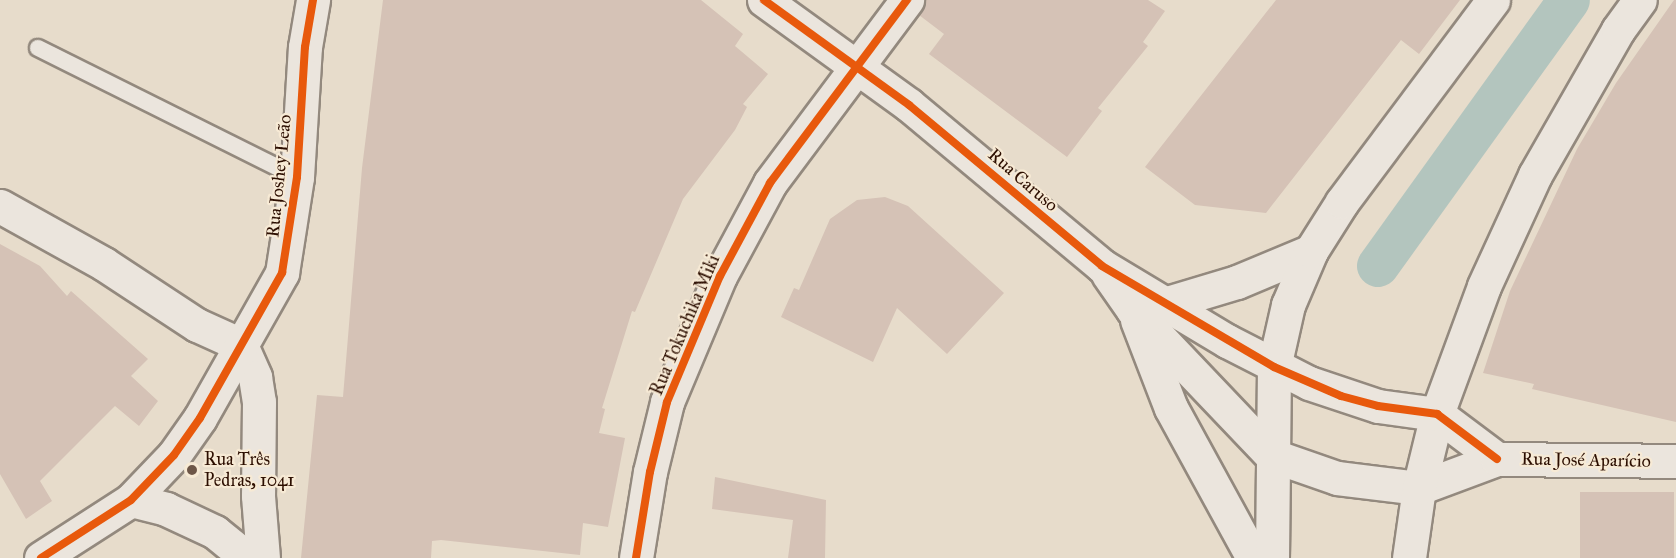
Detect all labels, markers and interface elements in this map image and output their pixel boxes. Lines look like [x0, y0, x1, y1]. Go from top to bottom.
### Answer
street label: Rua Joshey Leão [262, 113, 296, 239]
street label: Rua Caruso [984, 144, 1062, 216]
street label: Rua Tokuchika Miki [646, 251, 724, 399]
street label: Rua José Aparício [1521, 448, 1651, 472]
place label: Rua Três Pedras, 1041 [204, 449, 294, 492]
marker: Rua Três Pedras, 1041 [185, 463, 199, 477]

